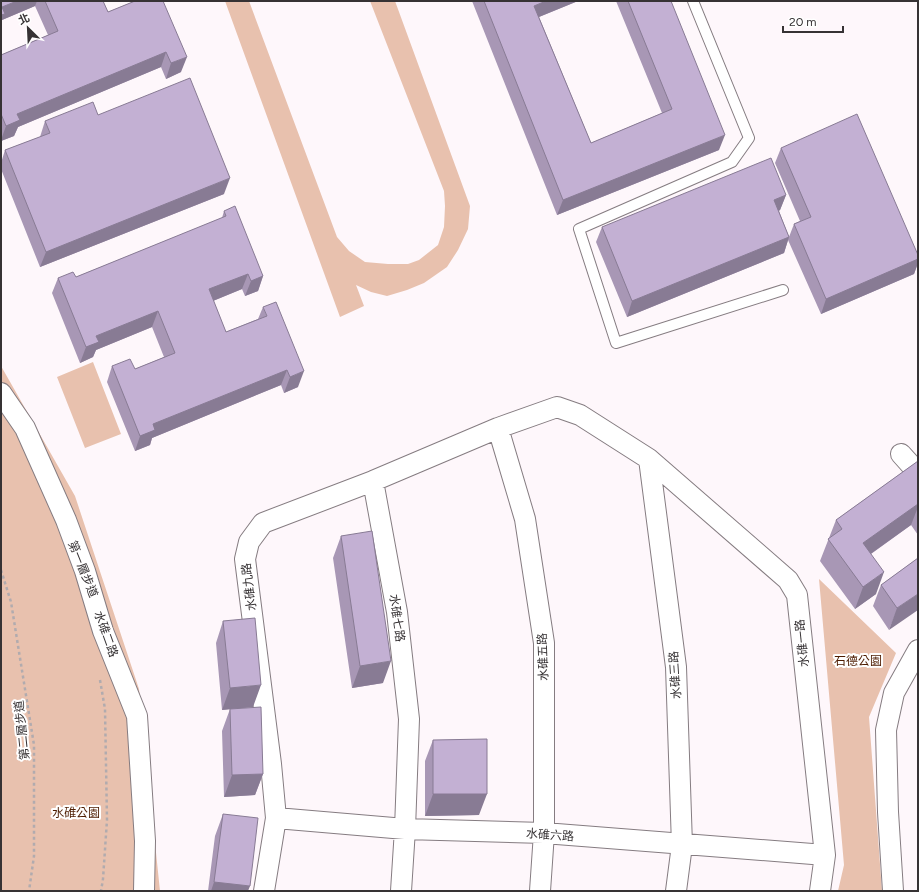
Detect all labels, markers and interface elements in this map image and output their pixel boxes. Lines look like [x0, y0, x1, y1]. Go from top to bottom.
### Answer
north arrow [8, 8, 48, 48]
scale bar [783, 8, 843, 34]
text: 北 [16, 11, 32, 27]
text: 20 m [789, 15, 817, 29]
street label: 第一層步道 [65, 539, 101, 599]
street label: 水碓九路 [239, 562, 259, 612]
street label: 水碓七路 [387, 593, 407, 643]
street label: 水碓二路 [91, 609, 121, 659]
street label: 水碓一路 [793, 618, 811, 668]
street label: 水碓五路 [535, 633, 551, 681]
street label: 水碓三路 [666, 651, 684, 699]
park label: 石德公園 [834, 654, 882, 668]
street label: 第二層步道 [12, 699, 32, 761]
park label: 水碓公園 [52, 806, 100, 820]
street label: 水碓六路 [526, 826, 574, 844]

